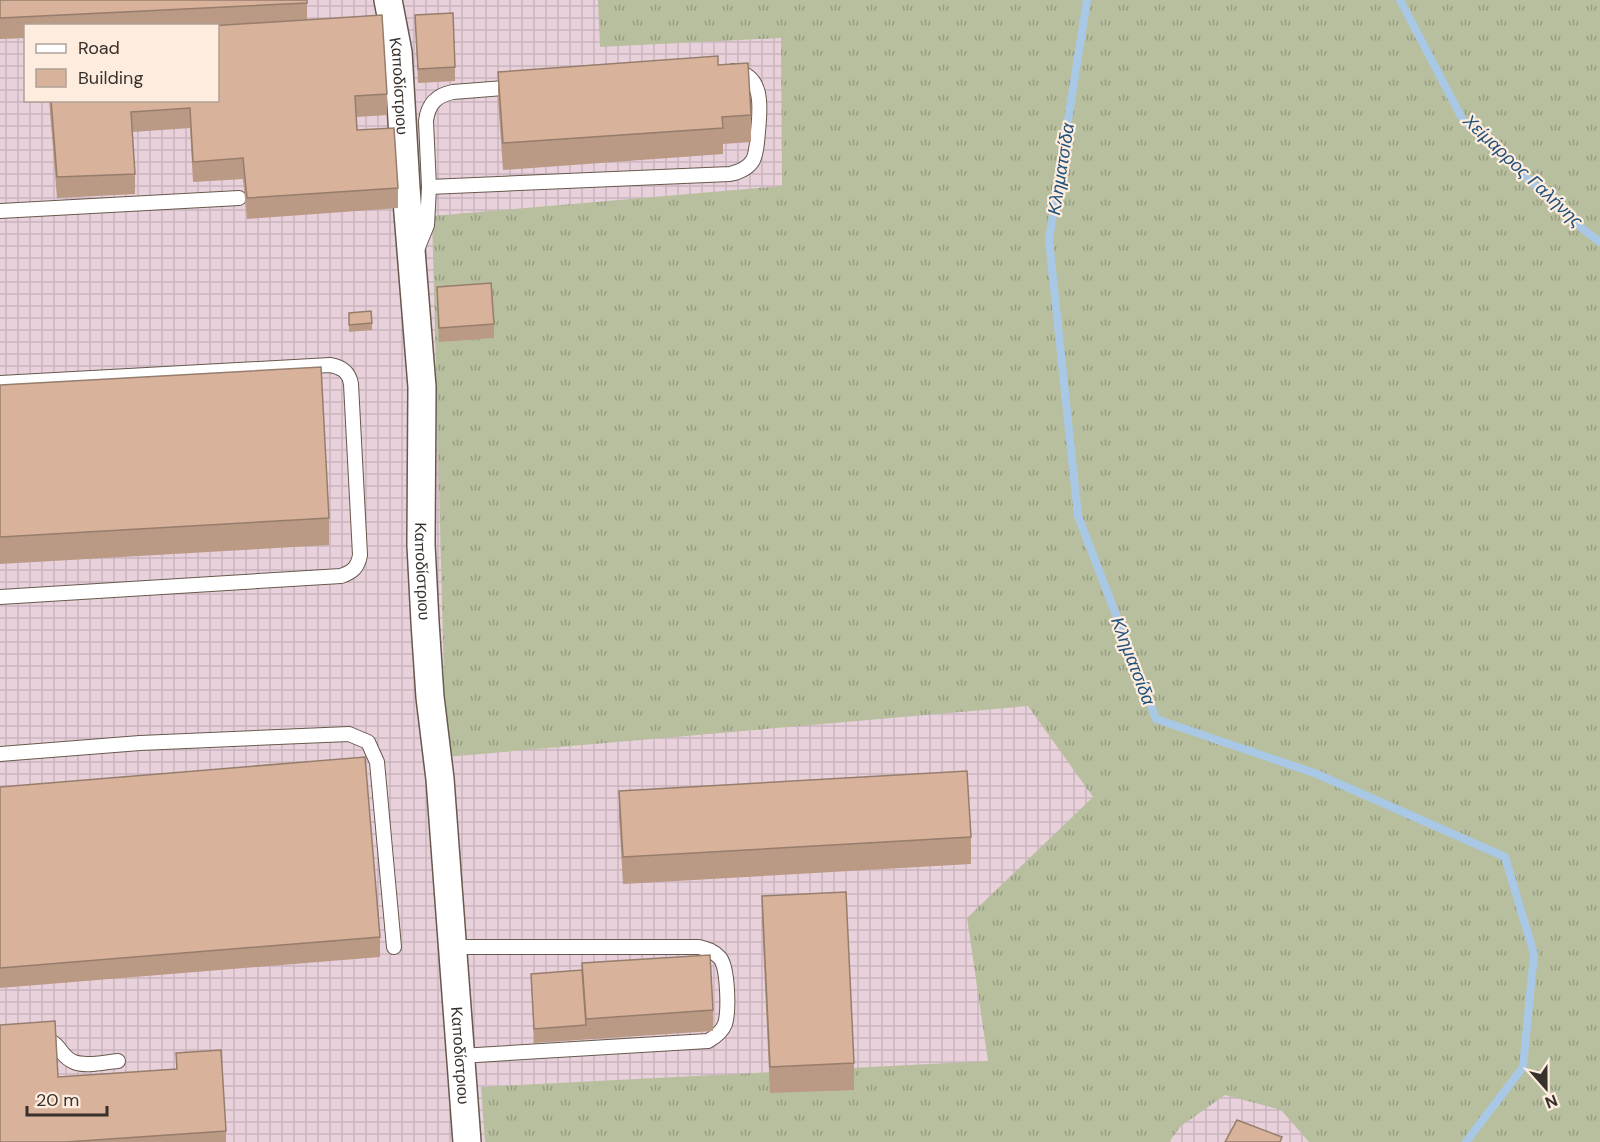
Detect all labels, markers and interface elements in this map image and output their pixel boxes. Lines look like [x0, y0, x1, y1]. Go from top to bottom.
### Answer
legend [24, 24, 219, 102]
street label: Καποδίστριου [385, 35, 413, 136]
text: Road [78, 36, 120, 60]
text: Building [78, 66, 143, 90]
water label: Χείμαρρος Γαλήνης [1457, 108, 1588, 233]
water label: Κληματσίδα [1042, 121, 1080, 217]
street label: Καποδίστριου [410, 522, 435, 621]
water label: Κληματσίδα [1105, 613, 1161, 709]
street label: Καποδίστριου [446, 1006, 475, 1105]
north arrow [1516, 1058, 1576, 1118]
scale bar [27, 1079, 106, 1117]
text: 20 m [36, 1088, 79, 1112]
text: N [1542, 1090, 1560, 1113]

